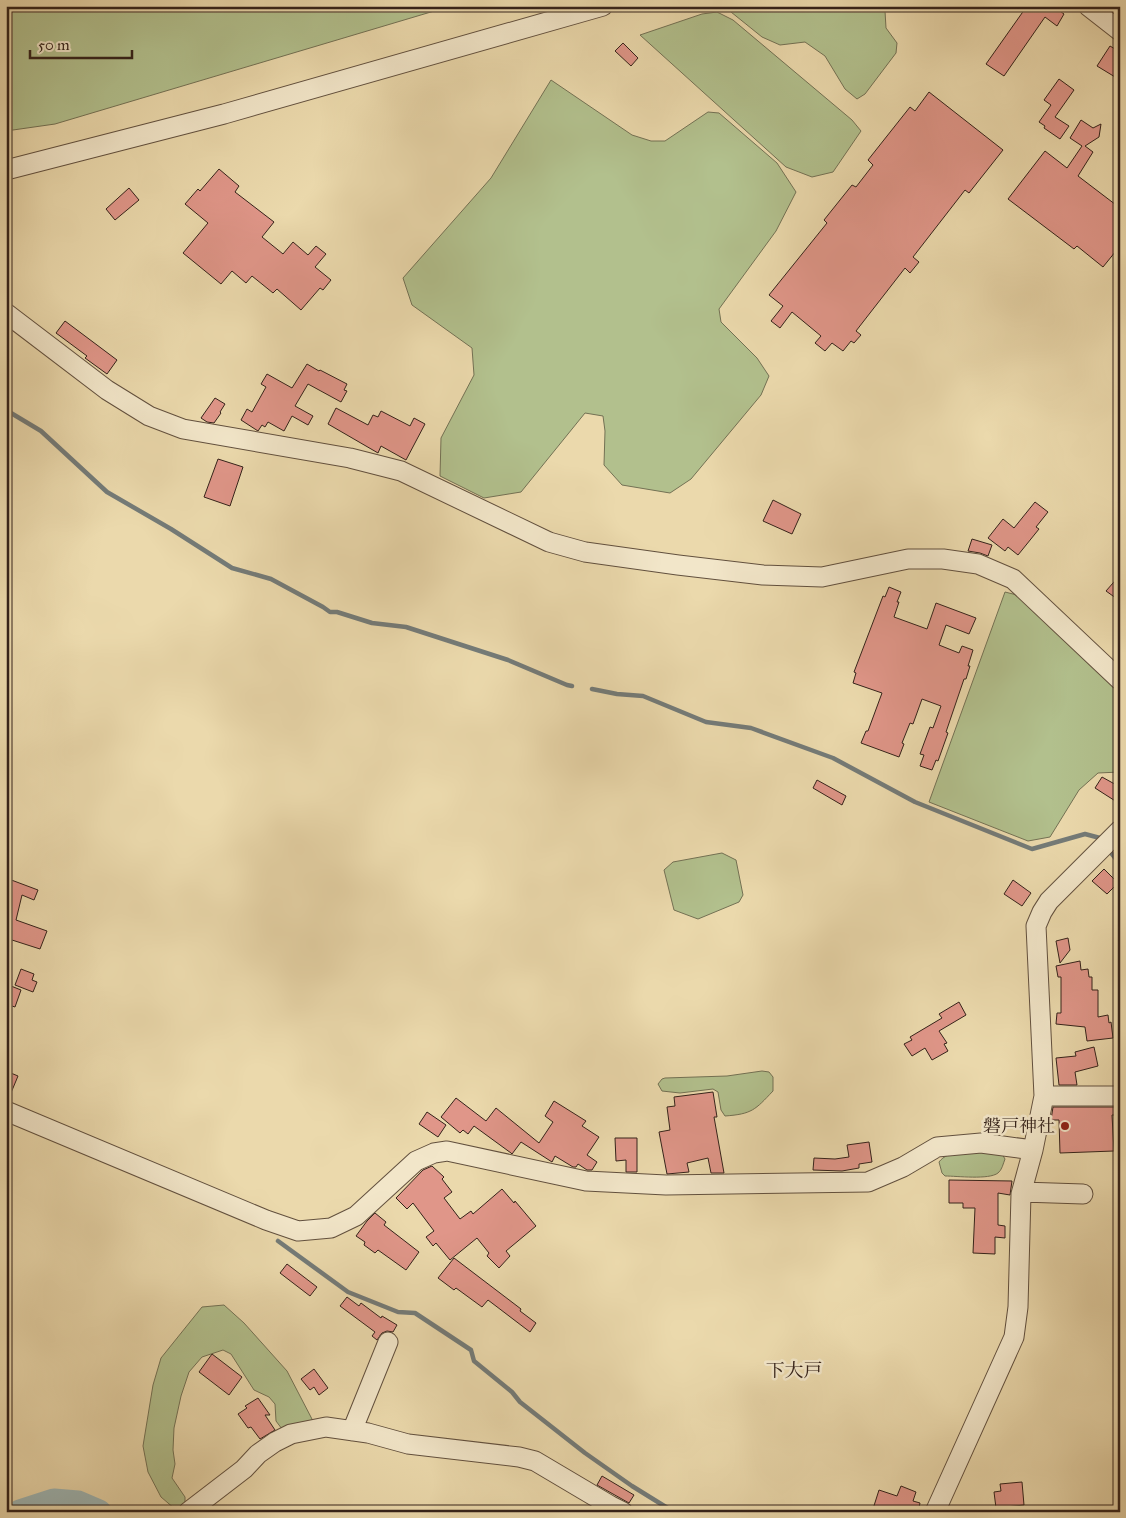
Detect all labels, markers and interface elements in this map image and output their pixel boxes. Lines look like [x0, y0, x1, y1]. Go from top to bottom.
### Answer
scale bar [30, 28, 132, 60]
text: 50 m [38, 36, 70, 54]
place label: 磐戸神社 [983, 1115, 1055, 1137]
marker: 磐戸神社 [1059, 1120, 1071, 1132]
district label: 下大戸 [765, 1359, 823, 1382]

